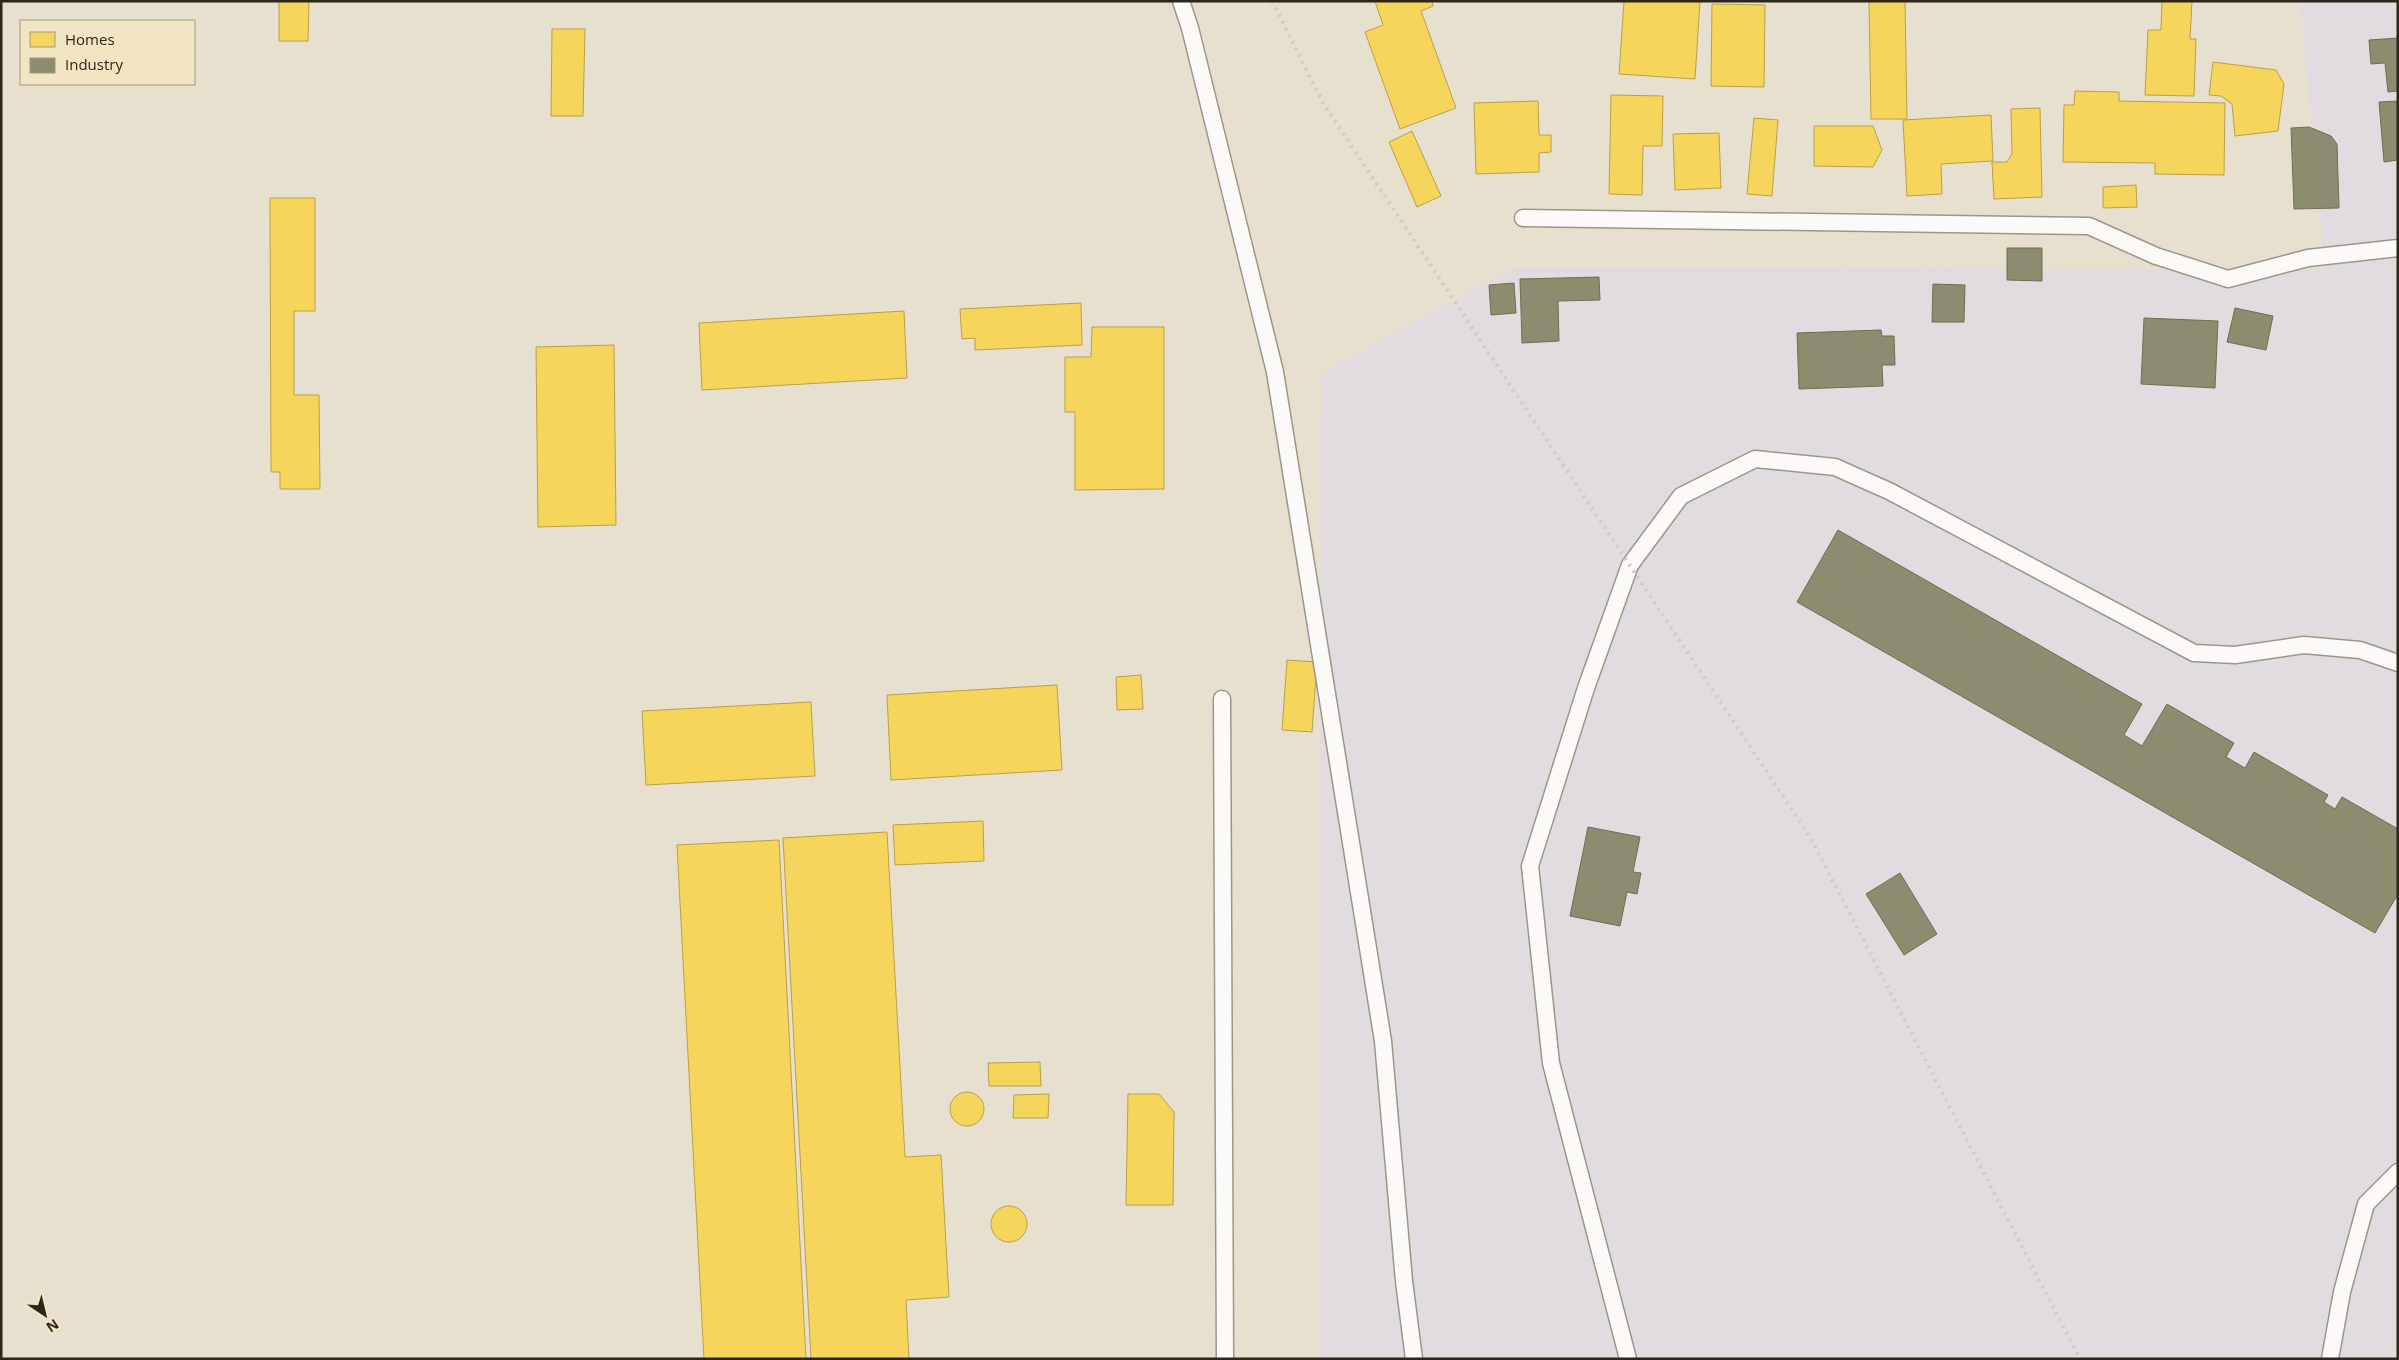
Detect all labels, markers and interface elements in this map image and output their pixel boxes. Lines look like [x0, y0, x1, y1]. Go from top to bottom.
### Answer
legend [20, 20, 195, 85]
text: Homes [65, 29, 115, 49]
text: Industry [65, 54, 123, 74]
north arrow [20, 1290, 70, 1340]
text: N [43, 1315, 63, 1337]

